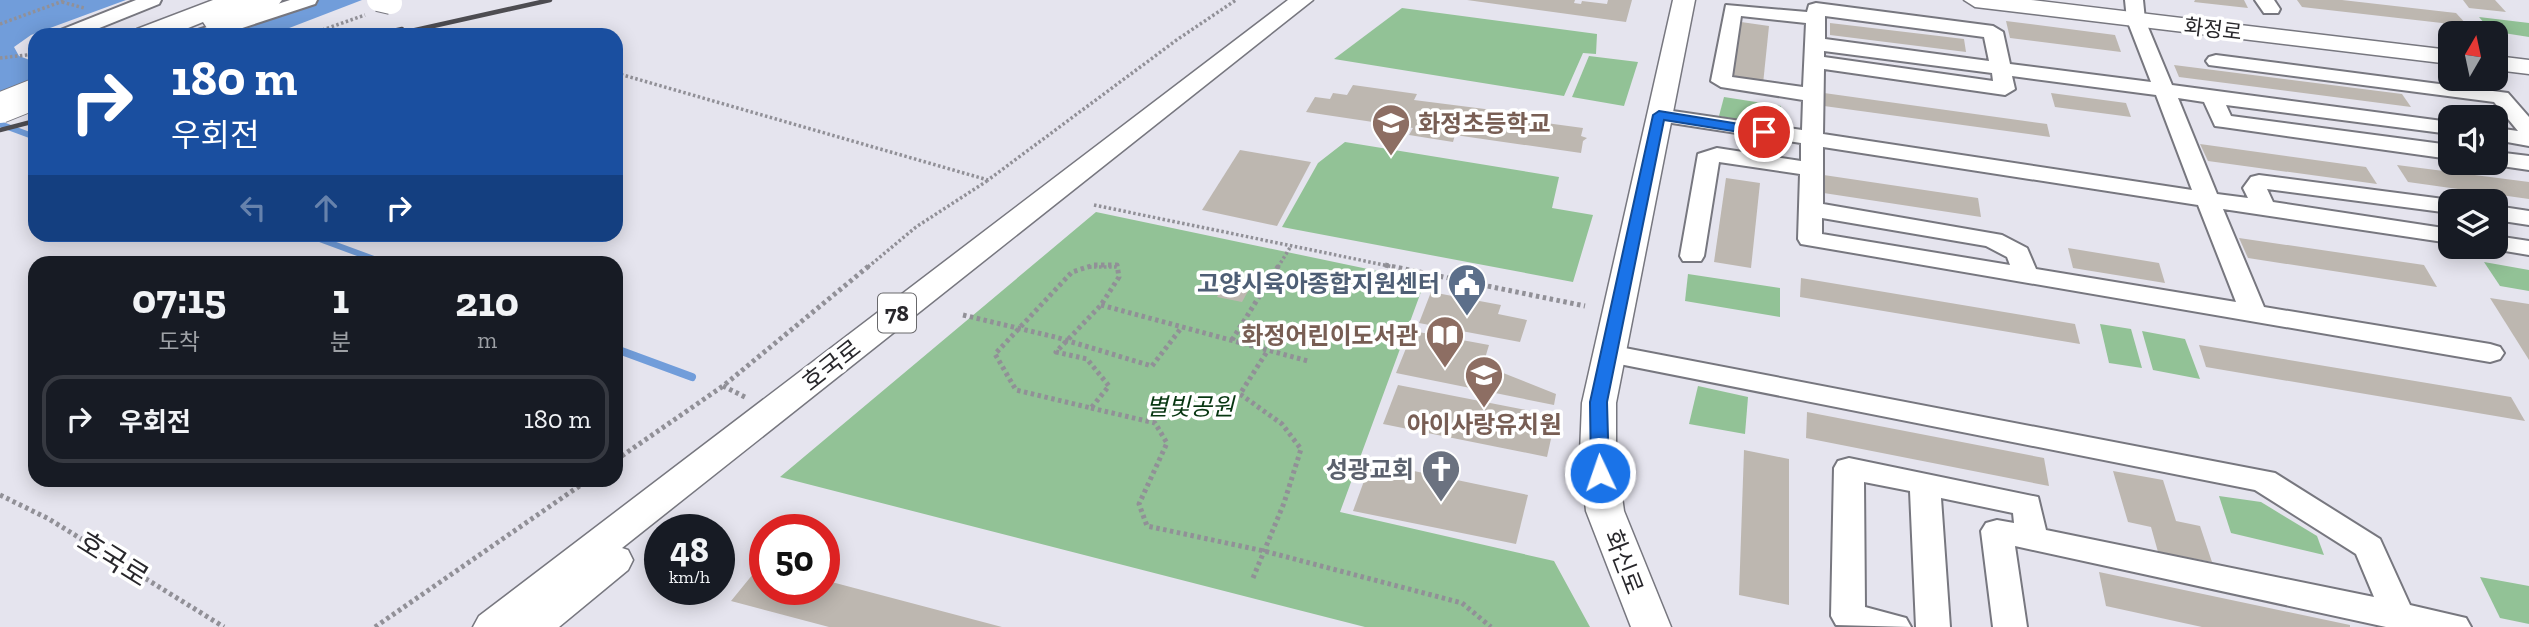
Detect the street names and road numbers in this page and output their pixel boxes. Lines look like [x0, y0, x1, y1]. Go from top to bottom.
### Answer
street label: 화정로 [2183, 13, 2243, 45]
road number: 78 [878, 294, 916, 332]
street label: 호국로 [796, 333, 866, 397]
street label: 호국로 [71, 525, 155, 593]
street label: 화신로 [1599, 526, 1649, 598]

